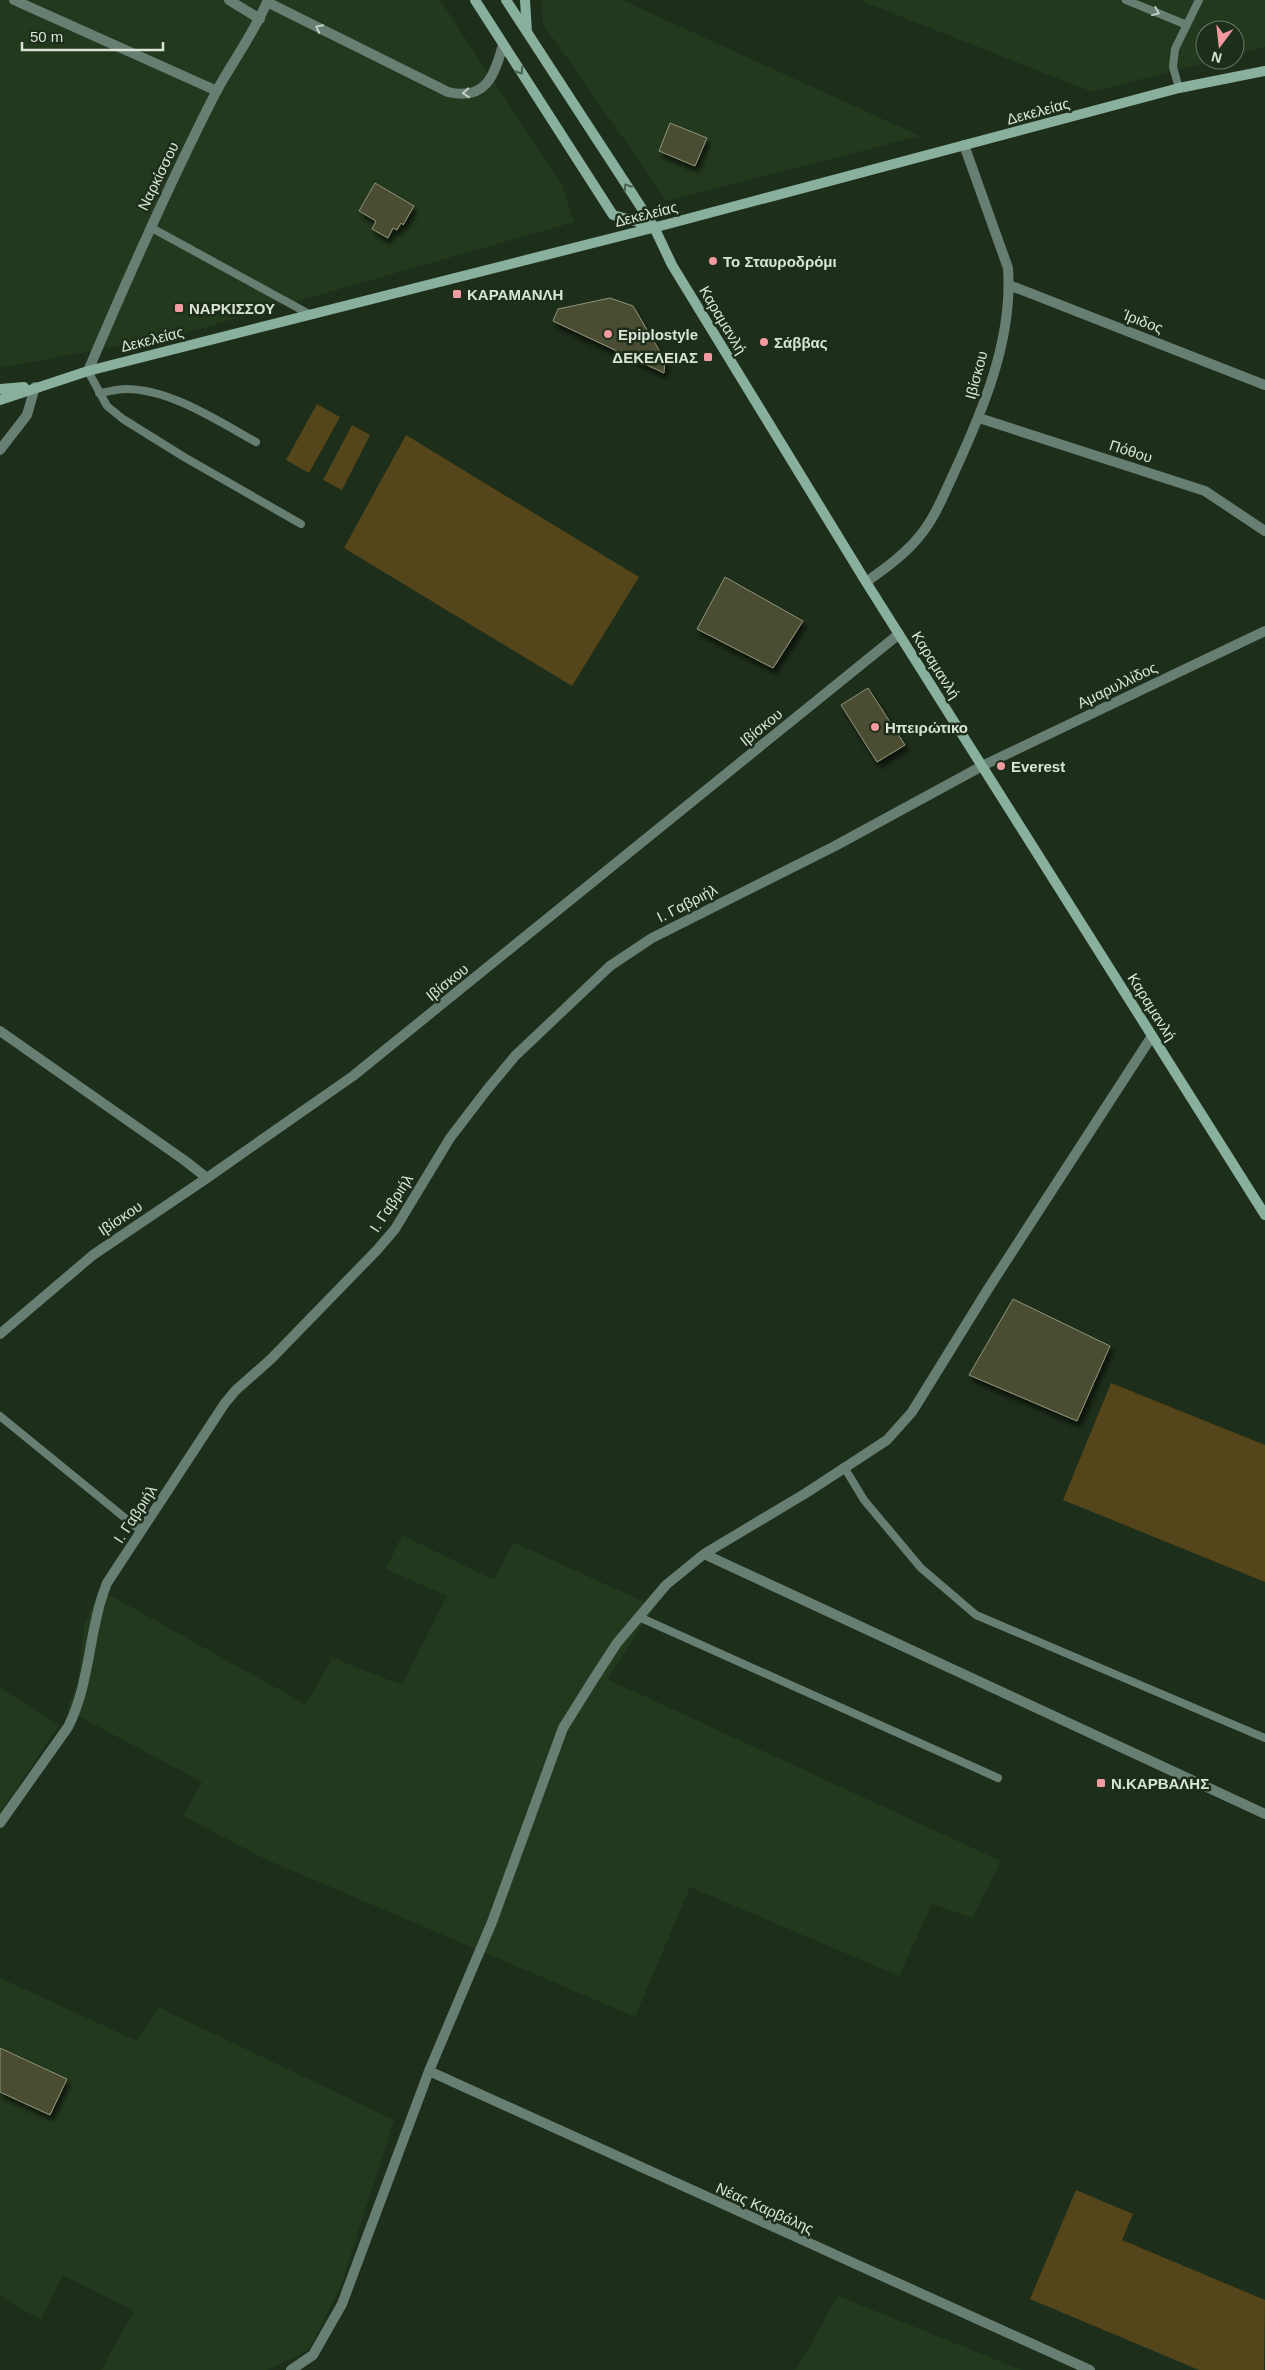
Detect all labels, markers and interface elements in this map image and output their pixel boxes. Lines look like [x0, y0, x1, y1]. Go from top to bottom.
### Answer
one-way arrow [1152, 7, 1160, 17]
scale bar [22, 20, 164, 52]
north arrow [1195, 20, 1245, 70]
one-way arrow [315, 24, 324, 34]
text: 50 m [30, 28, 63, 45]
text: N [1210, 49, 1224, 67]
one-way arrow [514, 65, 523, 74]
one-way arrow [462, 88, 470, 99]
street label: Δεκελείας [1005, 94, 1071, 128]
street label: Ναρκίσσου [134, 139, 182, 213]
one-way arrow [623, 183, 633, 192]
street label: Δεκελείας [613, 198, 679, 230]
place label: Το Σταυροδρόμι [723, 253, 837, 270]
marker: Το Σταυροδρόμι [707, 255, 719, 267]
street label: Καραμανλή [696, 283, 750, 357]
place label: ΚΑΡΑΜΑΝΛΗ [467, 286, 563, 303]
marker: ΚΑΡΑΜΑΝΛΗ [451, 288, 463, 300]
place label: ΝΑΡΚΙΣΣΟΥ [189, 300, 275, 317]
marker: ΝΑΡΚΙΣΣΟΥ [173, 302, 185, 314]
street label: Ίριδος [1120, 305, 1165, 336]
street label: Δεκελείας [119, 323, 185, 355]
place label: Epiplostyle [618, 326, 698, 343]
marker: Epiplostyle [602, 328, 614, 340]
place label: Σάββας [774, 334, 828, 351]
marker: Σάββας [758, 336, 770, 348]
place label: ΔΕΚΕΛΕΙΑΣ [612, 349, 698, 366]
street label: Ιβίσκου [961, 349, 991, 401]
marker: ΔΕΚΕΛΕΙΑΣ [702, 351, 714, 363]
street label: Πόθου [1107, 436, 1155, 466]
street label: Καραμανλή [909, 628, 963, 702]
street label: Αμαρυλλίδος [1074, 658, 1160, 712]
street label: Ιβίσκου [737, 705, 785, 749]
place label: Ηπειρώτικο [885, 719, 968, 736]
marker: Ηπειρώτικο [869, 721, 881, 733]
place label: Everest [1011, 758, 1065, 775]
marker: Everest [995, 760, 1007, 772]
street label: Ι. Γαβριήλ [654, 880, 721, 926]
street label: Ιβίσκου [423, 960, 471, 1004]
street label: Καραμανλή [1125, 970, 1179, 1044]
street label: Ι. Γαβριήλ [366, 1170, 416, 1235]
street label: Ιβίσκου [95, 1197, 145, 1239]
street label: Ι. Γαβριήλ [110, 1481, 160, 1546]
place label: Ν.ΚΑΡΒΑΛΗΣ [1111, 1775, 1209, 1792]
marker: Ν.ΚΑΡΒΑΛΗΣ [1095, 1777, 1107, 1789]
street label: Νέας Καρβάλης [714, 2179, 816, 2237]

